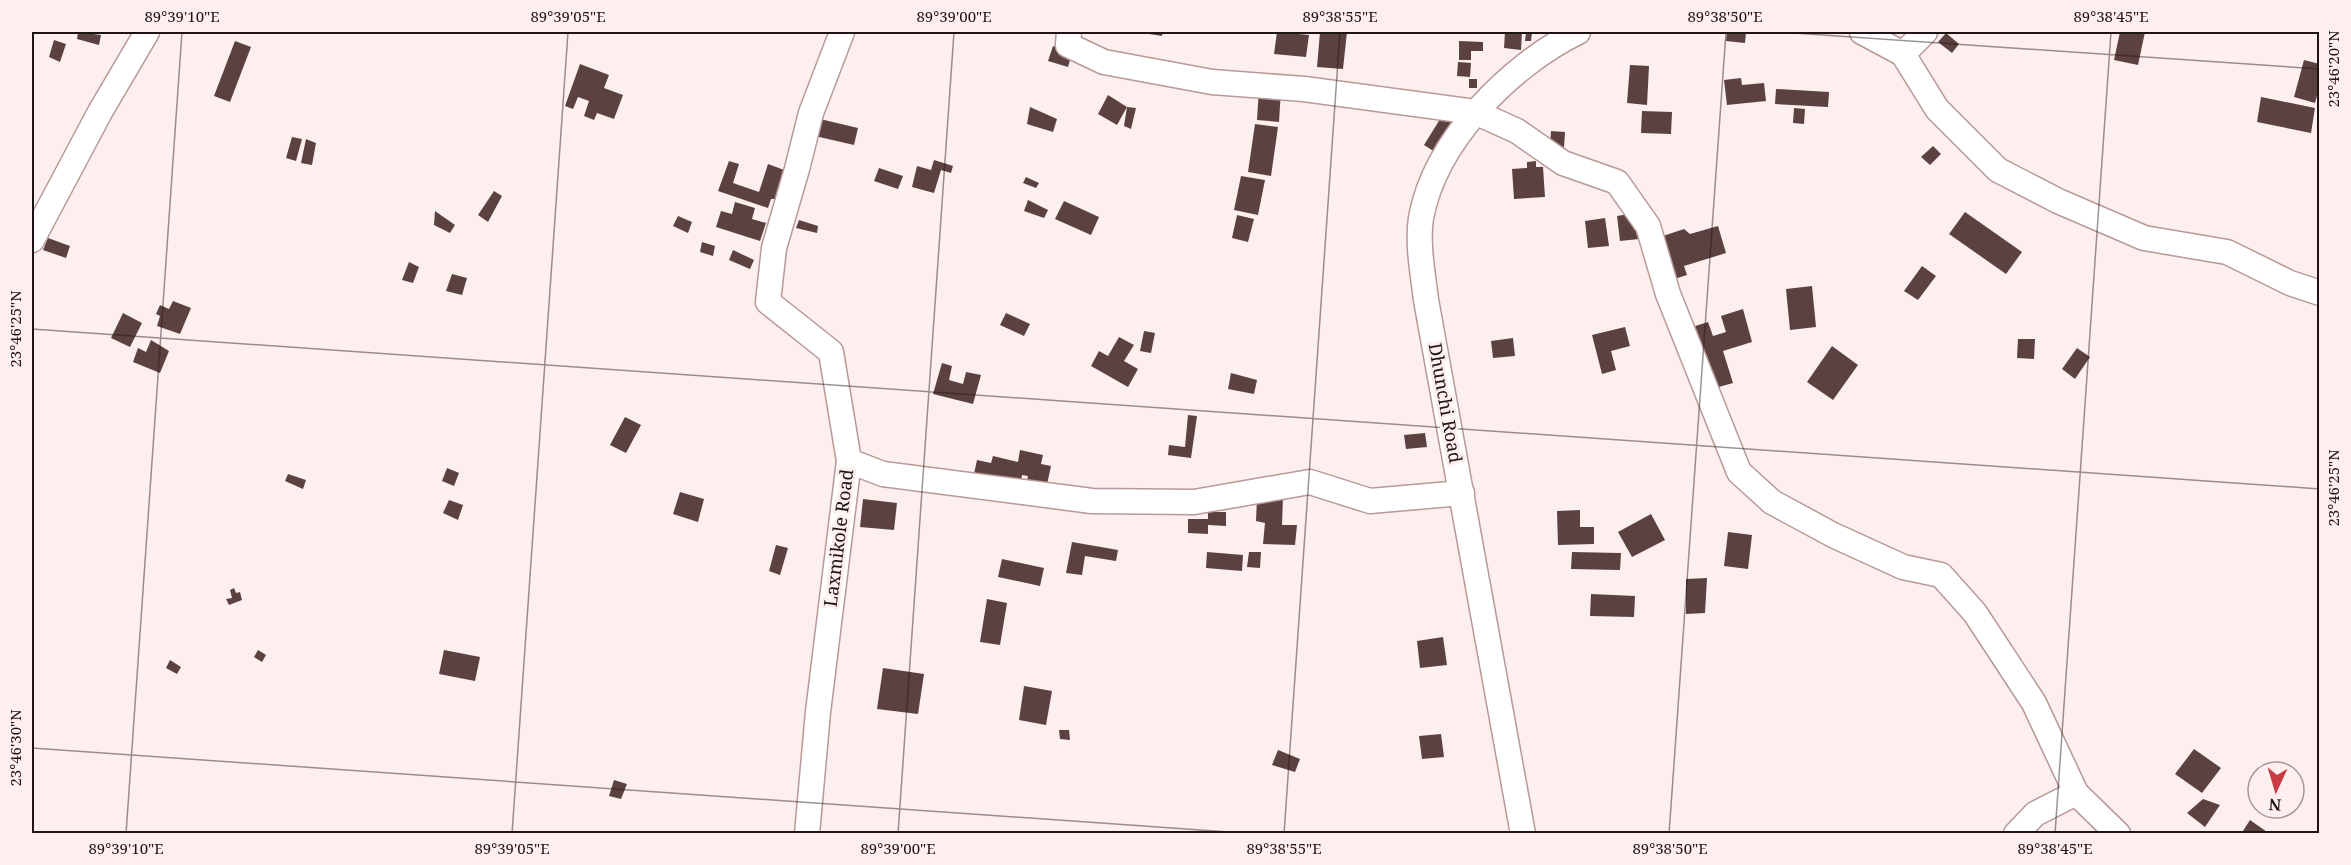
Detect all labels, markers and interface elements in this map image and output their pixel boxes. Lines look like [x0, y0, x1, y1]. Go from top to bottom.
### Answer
text: 89°39'10"E [144, 6, 220, 26]
text: 89°39'05"E [530, 6, 606, 26]
text: 89°39'00"E [916, 6, 992, 26]
text: 89°38'55"E [1302, 6, 1378, 26]
text: 89°38'50"E [1687, 6, 1763, 26]
text: 89°38'45"E [2073, 6, 2149, 26]
text: 23°46'20"N [2323, 30, 2343, 108]
text: 23°46'25"N [5, 290, 25, 368]
street label: Dhunchi Road [1424, 341, 1468, 465]
text: 23°46'25"N [2323, 449, 2343, 527]
street label: Laxmikole Road [818, 468, 858, 608]
text: 23°46'30"N [5, 709, 25, 787]
north arrow [2246, 760, 2306, 820]
text: N [2268, 794, 2282, 816]
text: 89°39'10"E [88, 838, 164, 858]
text: 89°39'05"E [474, 838, 550, 858]
text: 89°39'00"E [860, 838, 936, 858]
text: 89°38'55"E [1246, 838, 1322, 858]
text: 89°38'50"E [1632, 838, 1708, 858]
text: 89°38'45"E [2017, 838, 2093, 858]

